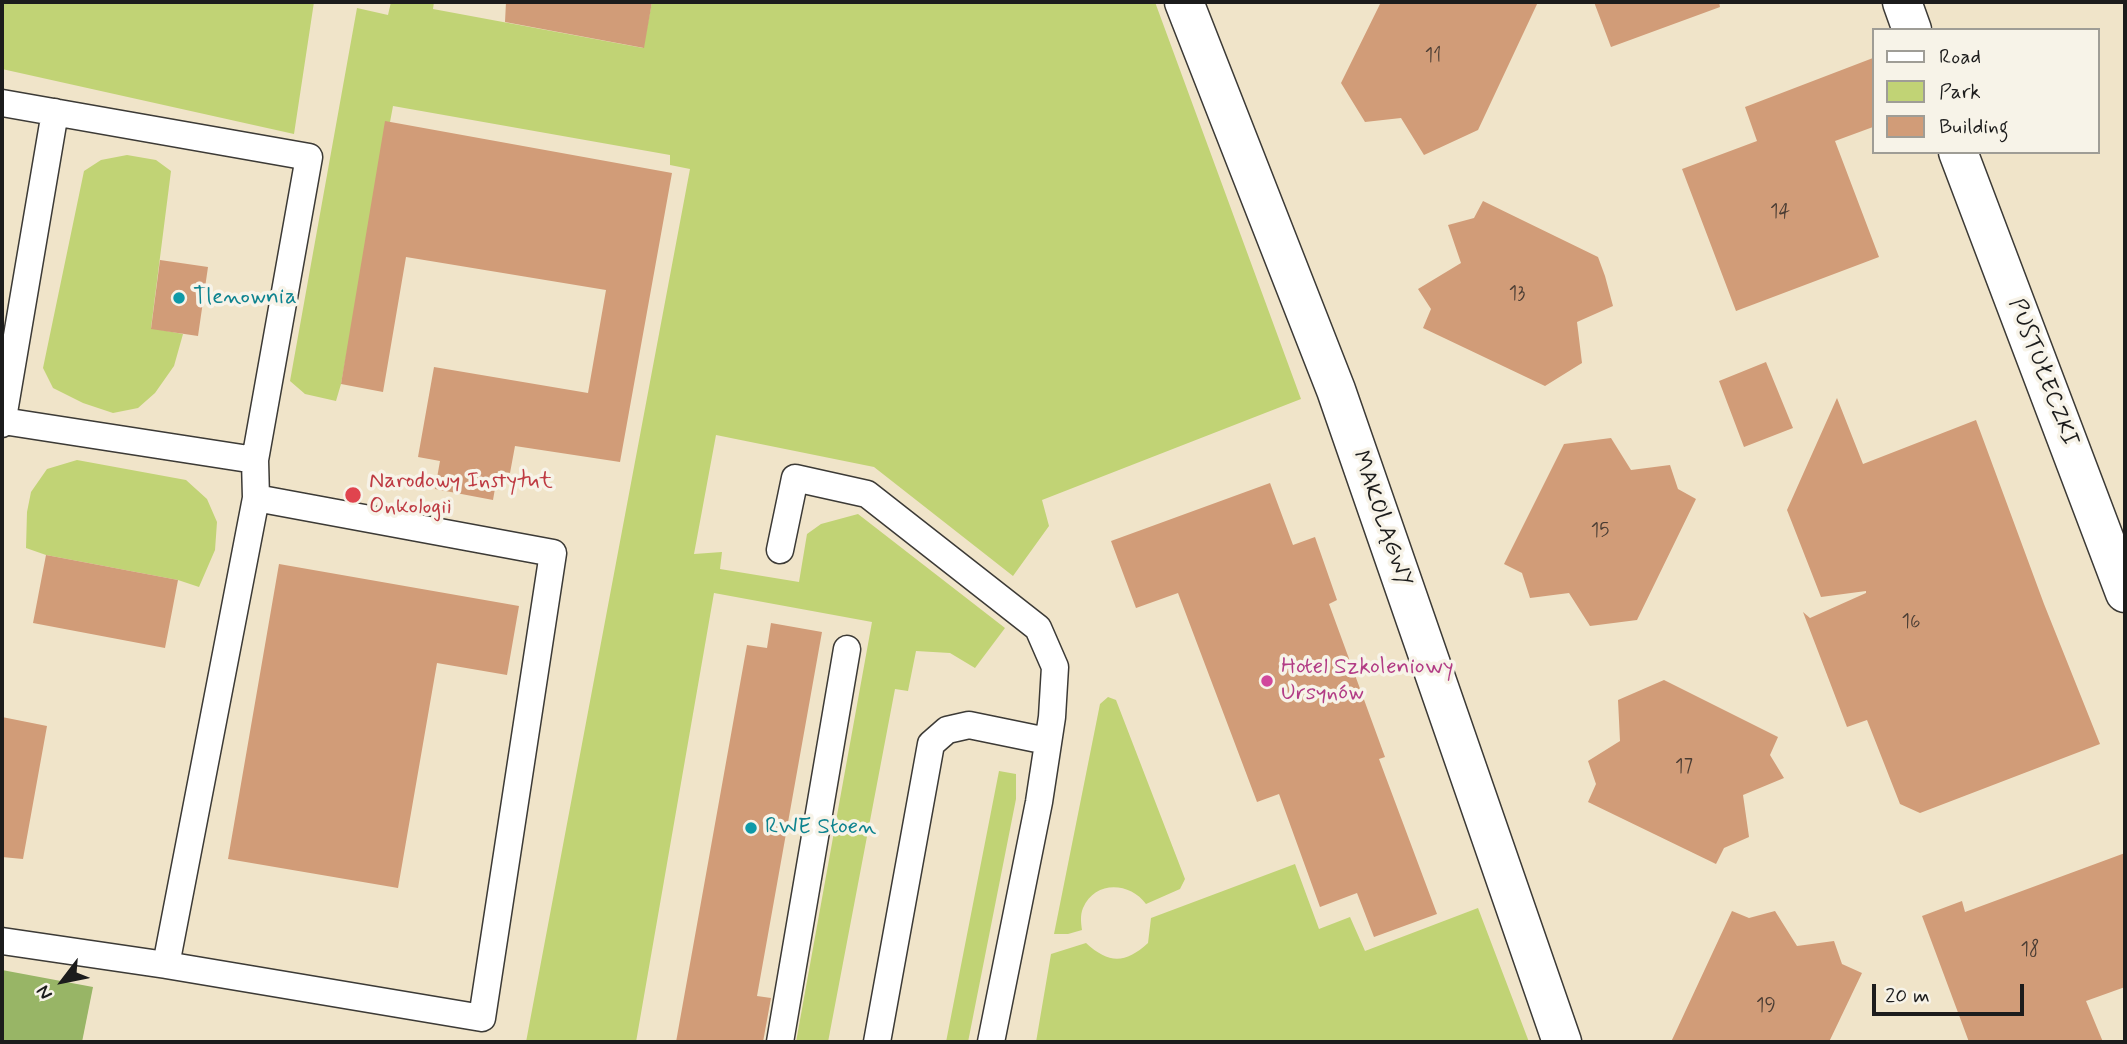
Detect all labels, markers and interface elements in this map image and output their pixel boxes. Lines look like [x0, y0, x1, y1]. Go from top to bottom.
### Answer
legend [1871, 28, 2099, 154]
text: Road [1939, 43, 1981, 71]
house number: 11 [1425, 46, 1441, 68]
text: Park [1939, 78, 1981, 106]
text: Building [1939, 113, 2009, 141]
house number: 14 [1770, 202, 1790, 224]
place label: Tlenownia [193, 284, 297, 312]
house number: 13 [1509, 284, 1525, 306]
marker: Tlenownia [171, 290, 187, 306]
street label: PUSTUŁECZKI [2001, 295, 2083, 451]
street label: MAKOLĄGWY [1345, 448, 1417, 590]
place label: Narodowy Instytut Onkologii [369, 468, 553, 522]
marker: Narodowy Instytut Onkologii [343, 485, 363, 505]
house number: 15 [1591, 521, 1609, 543]
house number: 16 [1902, 612, 1920, 634]
place label: Hotel Szkoleniowy Ursynów [1281, 654, 1454, 708]
marker: Hotel Szkoleniowy Ursynów [1259, 673, 1275, 689]
house number: 17 [1675, 757, 1693, 779]
place label: RWE Stoen [765, 814, 876, 842]
marker: RWE Stoen [743, 820, 759, 836]
house number: 18 [2021, 940, 2039, 962]
north arrow [28, 946, 98, 1016]
scale bar [1875, 970, 2027, 1014]
text: N [31, 980, 59, 1004]
text: 20 m [1885, 982, 1930, 1010]
house number: 19 [1756, 996, 1776, 1018]

